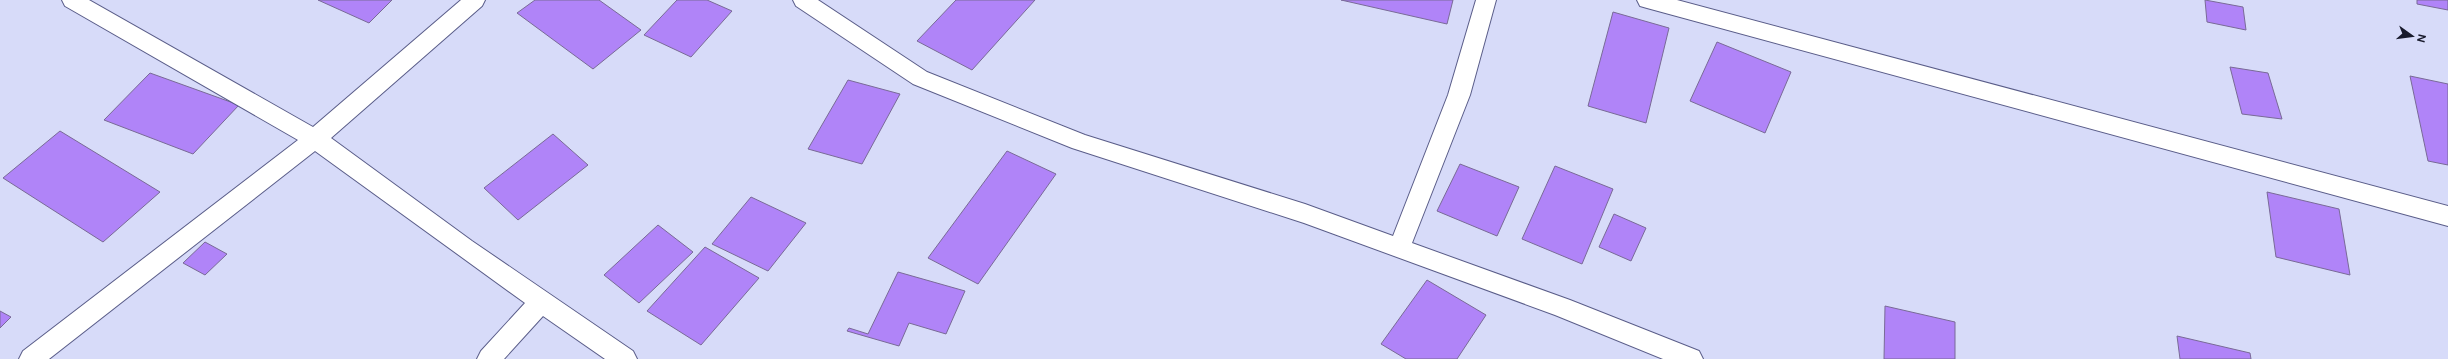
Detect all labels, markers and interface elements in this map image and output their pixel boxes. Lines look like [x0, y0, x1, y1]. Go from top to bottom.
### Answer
north arrow [2392, 16, 2432, 56]
text: N [2414, 33, 2429, 44]

